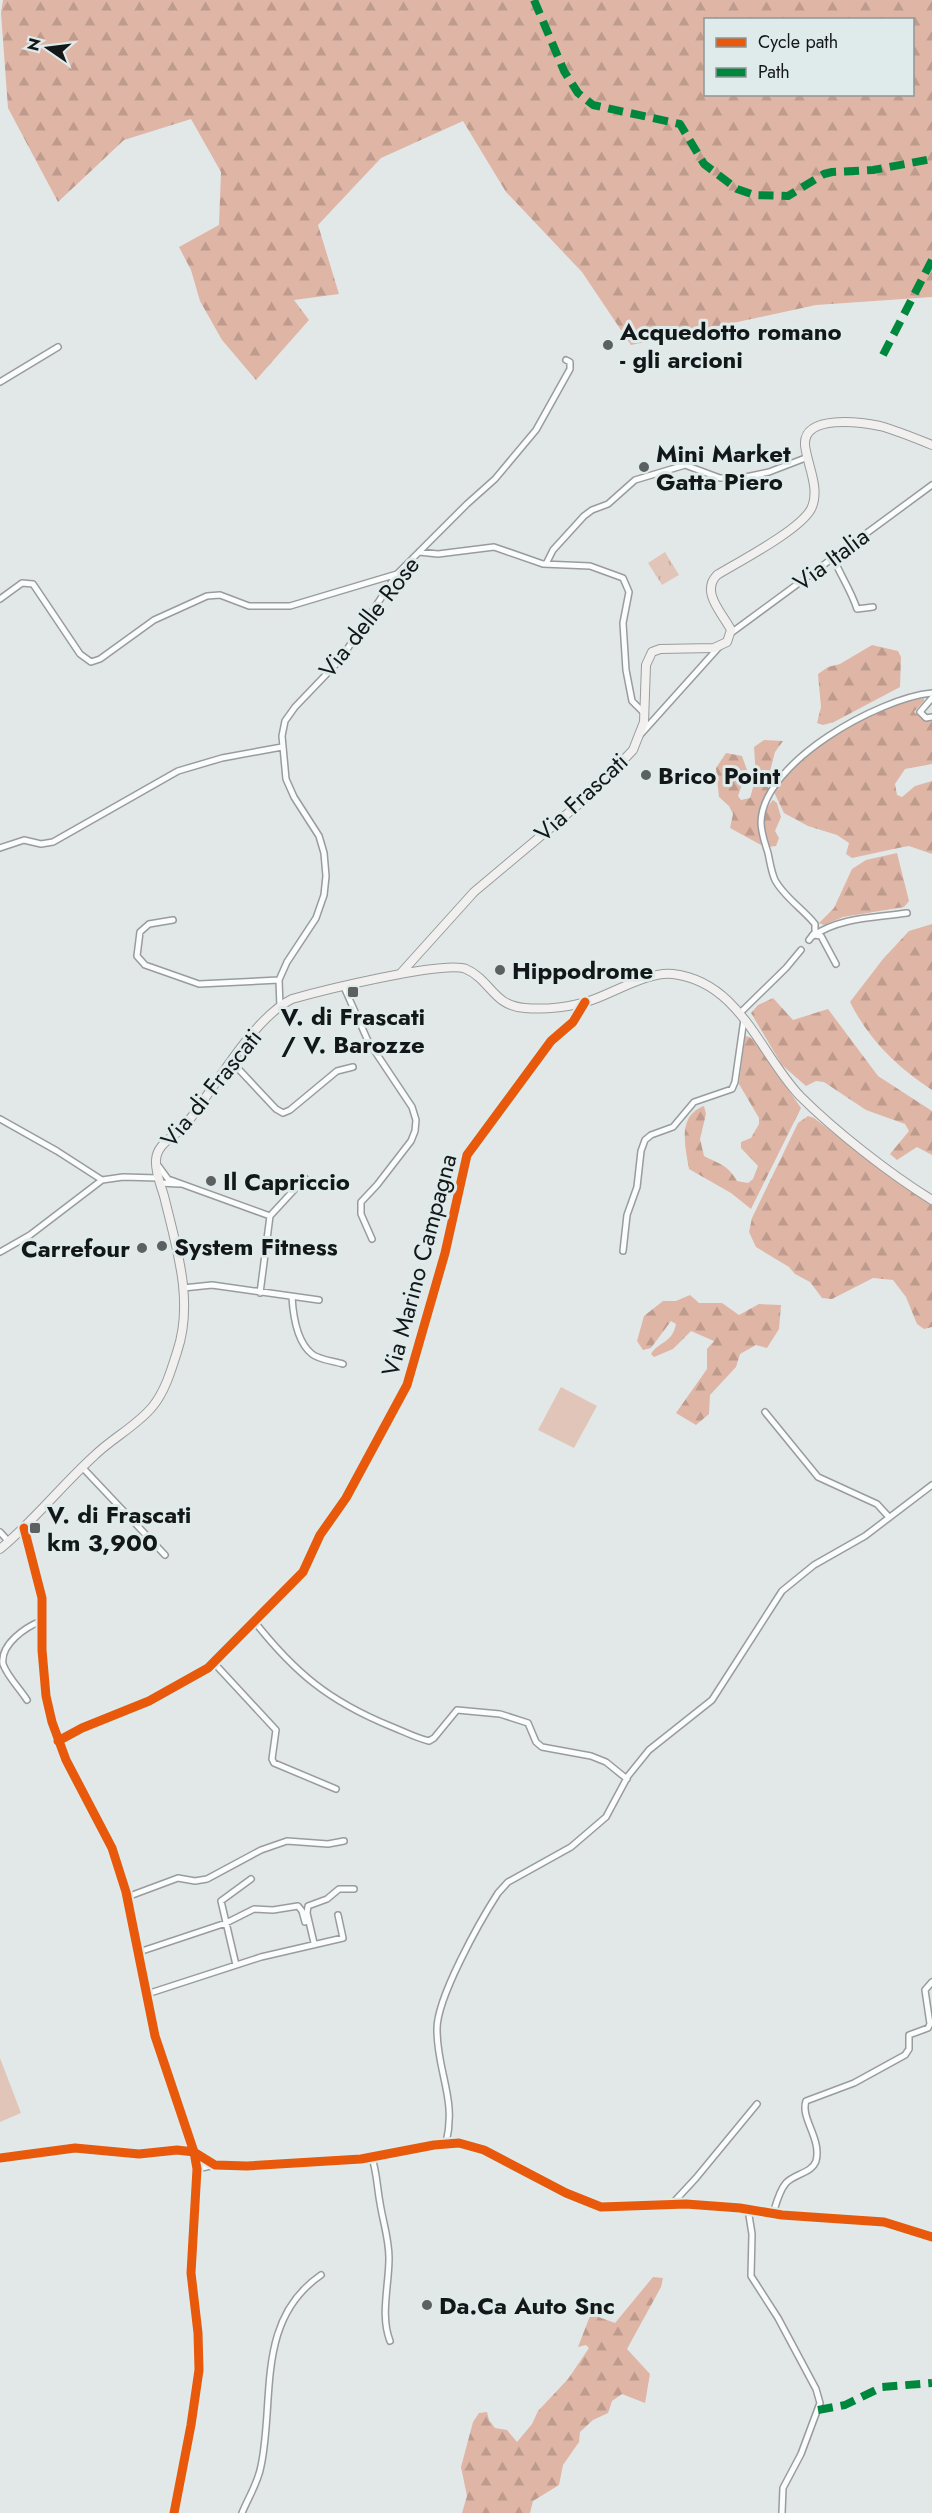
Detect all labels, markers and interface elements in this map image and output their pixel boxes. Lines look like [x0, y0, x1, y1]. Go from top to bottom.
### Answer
north arrow [18, 18, 78, 78]
legend [704, 18, 914, 96]
text: Cycle path [758, 29, 838, 55]
text: N [21, 36, 47, 53]
text: Path [758, 59, 790, 85]
place label: Acquedotto romano - gli arcioni [619, 314, 842, 377]
marker: Acquedotto romano - gli arcioni [601, 338, 615, 352]
place label: Mini Market Gatta Piero [656, 436, 791, 499]
marker: Mini Market Gatta Piero [637, 460, 651, 474]
street label: Via Italia [786, 519, 876, 599]
street label: Via delle Rose [310, 549, 428, 685]
street label: Via Frascati [526, 744, 636, 850]
place label: Brico Point [658, 758, 780, 793]
marker: Brico Point [639, 768, 653, 782]
place label: Hippodrome [512, 953, 653, 988]
marker: Hippodrome [493, 963, 507, 977]
marker: V. di Frascati / V. Barozze [346, 985, 360, 999]
place label: V. di Frascati / V. Barozze [280, 999, 425, 1062]
street label: Via di Frascati [152, 1021, 270, 1155]
street label: Via Marino Campagna [372, 1150, 466, 1380]
place label: Il Capriccio [223, 1164, 350, 1199]
marker: Il Capriccio [204, 1174, 218, 1188]
place label: System Fitness [174, 1229, 338, 1264]
place label: Carrefour [21, 1231, 130, 1266]
marker: System Fitness [155, 1239, 169, 1253]
marker: Carrefour [135, 1241, 149, 1255]
place label: V. di Frascati km 3,900 [46, 1497, 191, 1560]
marker: V. di Frascati km 3,900 [28, 1521, 42, 1535]
place label: Da.Ca Auto Snc [439, 2288, 615, 2323]
marker: Da.Ca Auto Snc [420, 2298, 434, 2312]

